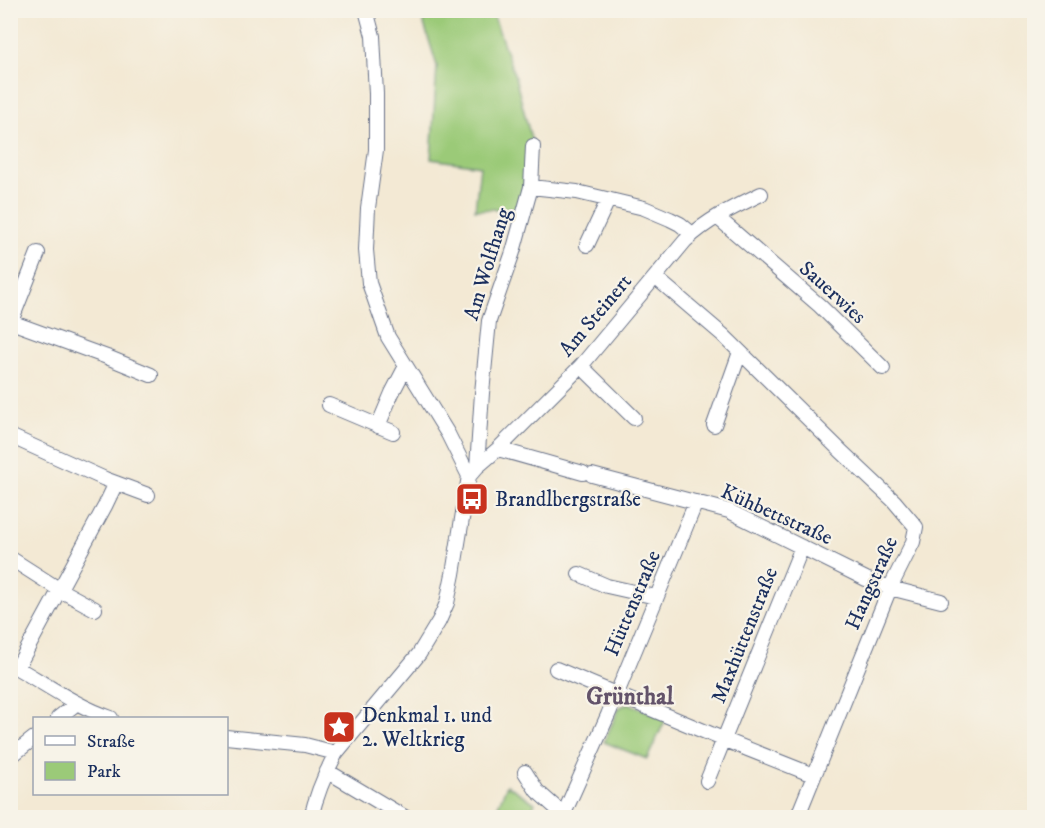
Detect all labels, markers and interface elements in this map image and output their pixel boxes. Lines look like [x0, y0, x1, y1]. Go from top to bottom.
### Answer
street label: Am Wolfhang [459, 204, 518, 324]
street label: Sauerwies [793, 256, 871, 330]
street label: Am Steinert [554, 269, 638, 362]
street label: Kühbettstraße [717, 479, 837, 551]
bus stop icon: Brandlbergstraße [454, 481, 490, 517]
place label: Brandlbergstraße [495, 487, 641, 513]
street label: Hangstraße [840, 532, 904, 634]
street label: Hüttenstraße [599, 546, 667, 660]
street label: Maxhüttenstraße [706, 563, 784, 707]
district label: Grünthal [586, 682, 674, 712]
place label: Denkmal 1. und 2. Weltkrieg [362, 703, 492, 753]
place icon: Denkmal 1. und 2. Weltkrieg [321, 709, 357, 745]
legend [33, 717, 228, 795]
text: Straße [87, 731, 135, 753]
text: Park [87, 761, 121, 783]

